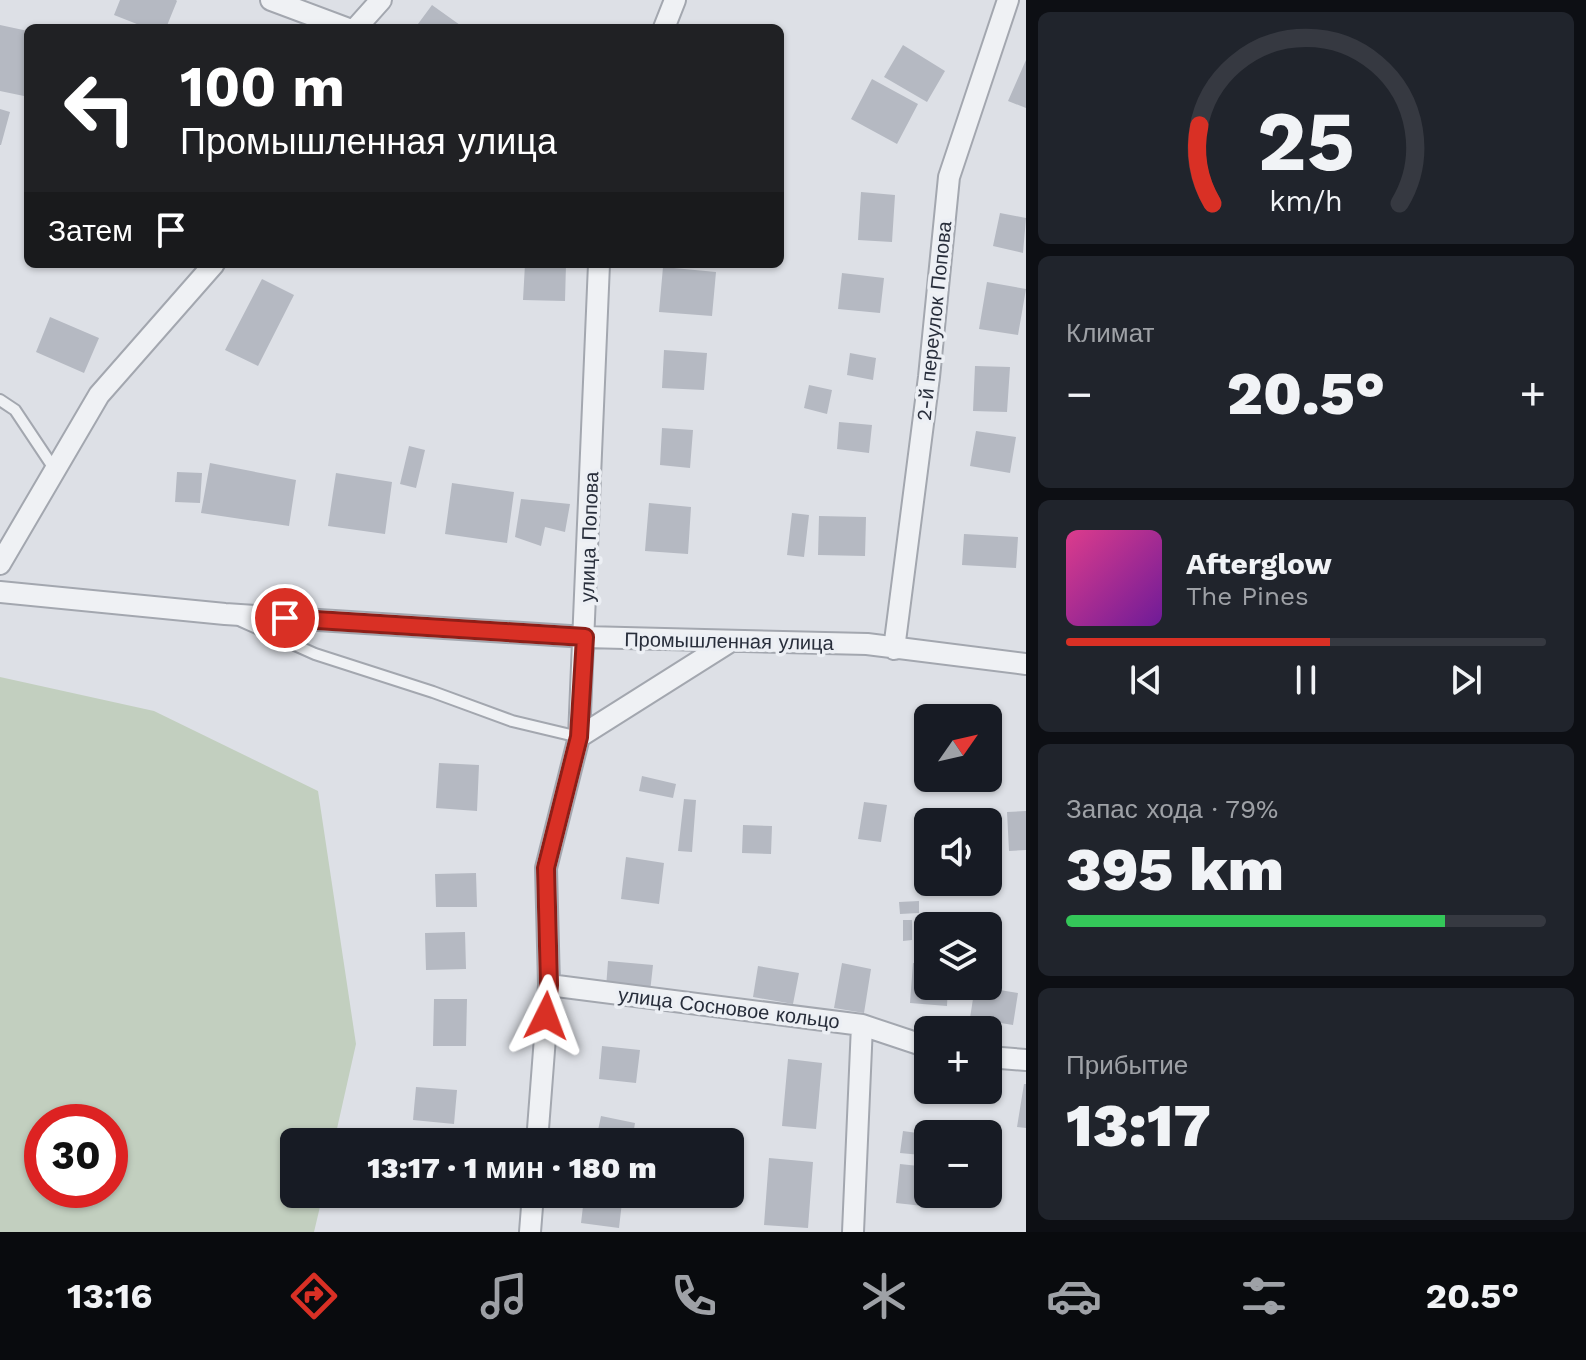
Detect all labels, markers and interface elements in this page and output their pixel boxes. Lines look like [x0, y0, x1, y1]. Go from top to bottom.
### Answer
text: 100 m [180, 54, 345, 120]
icon: left [48, 56, 152, 160]
text: 25 [1257, 93, 1355, 190]
text: Промышленная улица [180, 121, 557, 163]
text: km/h [1269, 184, 1343, 218]
icon: arrive [149, 208, 193, 252]
text: Затем [48, 213, 133, 248]
street label: 2-й переулок Попова [912, 219, 957, 422]
text: Климат [1066, 318, 1155, 348]
text: 20.5° [1227, 358, 1385, 429]
text: − [1066, 368, 1093, 420]
text: + [1519, 368, 1546, 420]
street label: улица Попова [575, 470, 603, 603]
text: Afterglow [1186, 546, 1332, 581]
text: The Pines [1186, 581, 1309, 611]
pin [251, 584, 319, 652]
icon: arrive [263, 596, 307, 640]
street label: Промышленная улица [624, 627, 835, 655]
icon: previous [1124, 658, 1168, 702]
icon: pause [1284, 658, 1328, 702]
icon: next [1444, 658, 1488, 702]
north arrow [914, 704, 1002, 792]
map controls [914, 704, 1002, 1208]
text: Запас хода · 79% [1066, 794, 1278, 824]
button: sound [914, 808, 1002, 896]
text: 395 km [1066, 834, 1284, 905]
button: layers [914, 912, 1002, 1000]
position arrow [504, 974, 588, 1058]
street label: улица Сосновое кольцо [617, 982, 841, 1034]
button: + [914, 1016, 1002, 1104]
text: Прибытие [1066, 1050, 1188, 1080]
text: 13:17 [1066, 1090, 1211, 1161]
speed limit sign: 30 [24, 1104, 128, 1208]
button: − [914, 1120, 1002, 1208]
text: 13:17 · 1 мин · 180 m [367, 1150, 657, 1185]
icon: directions [286, 1268, 342, 1324]
icon: music [476, 1268, 532, 1324]
icon: phone [666, 1268, 722, 1324]
icon: climate [856, 1268, 912, 1324]
icon: car [1046, 1268, 1102, 1324]
icon: filters [1236, 1268, 1292, 1324]
text: 13:16 [67, 1275, 152, 1317]
text: 20.5° [1426, 1275, 1519, 1317]

